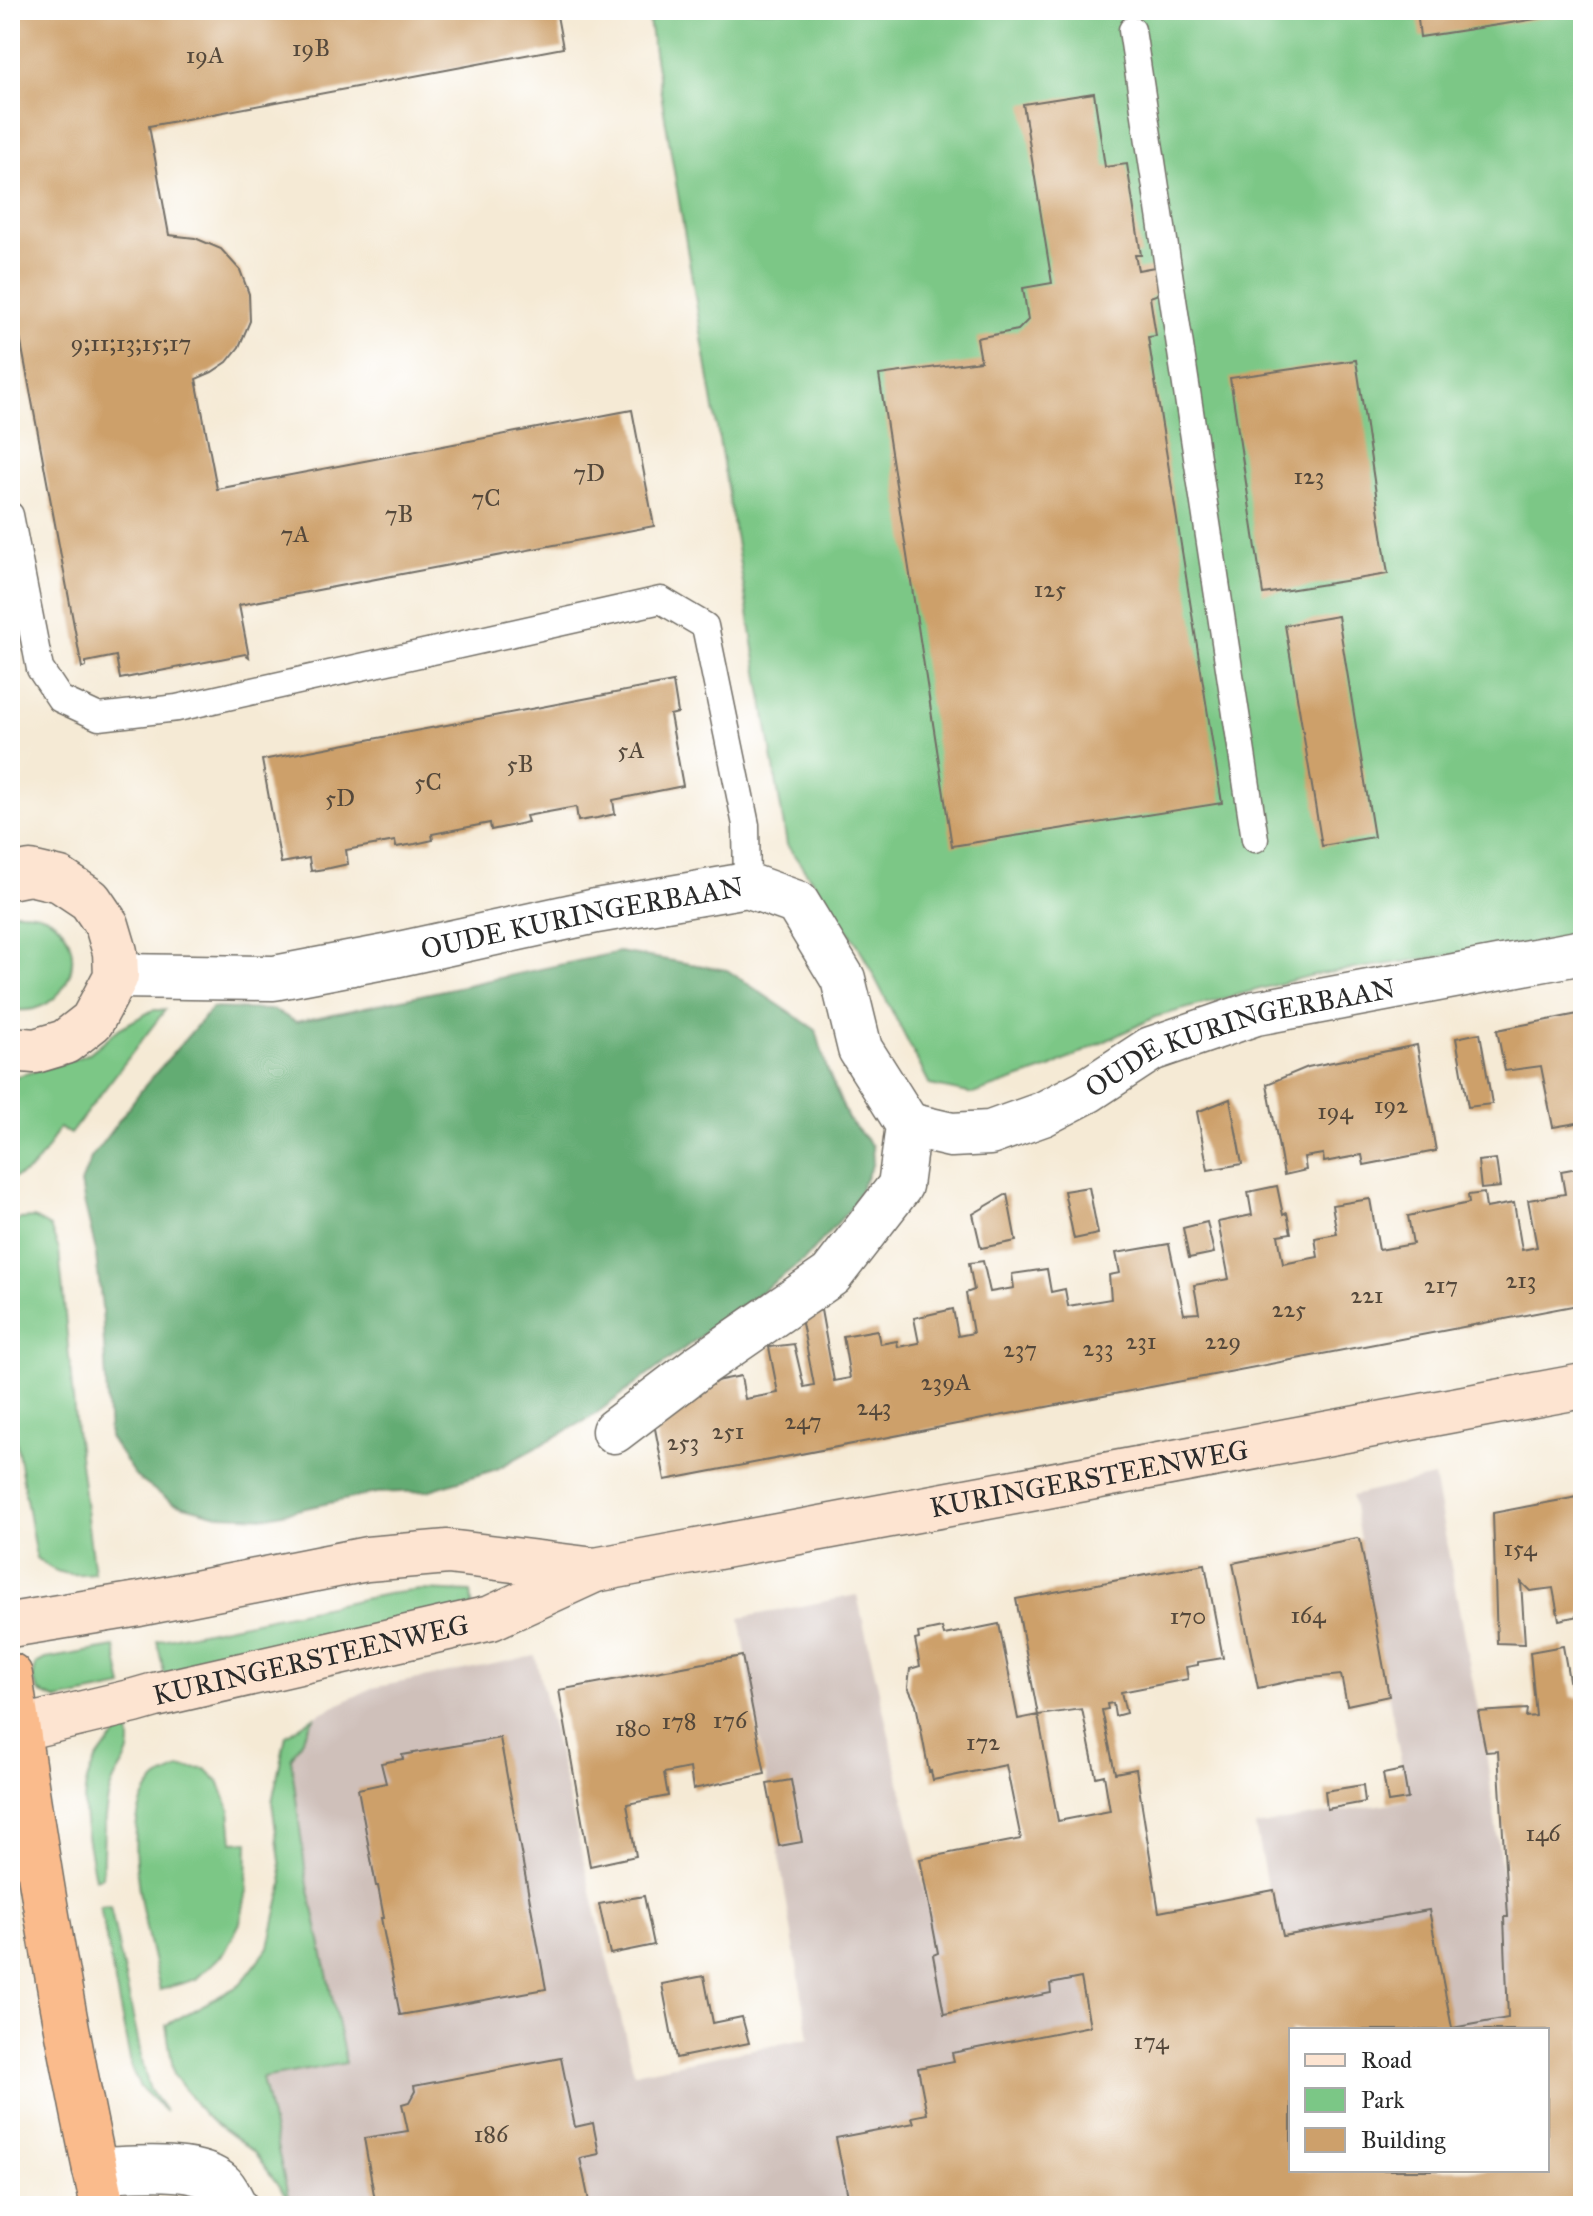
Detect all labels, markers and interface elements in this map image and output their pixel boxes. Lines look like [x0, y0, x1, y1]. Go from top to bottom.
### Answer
house number: 19B [292, 33, 330, 63]
house number: 19A [186, 40, 224, 70]
house number: 9;11;13;15;17 [71, 328, 191, 358]
house number: 7D [573, 458, 605, 488]
house number: 123 [1294, 461, 1324, 491]
house number: 7C [471, 483, 501, 513]
house number: 7B [385, 499, 413, 529]
house number: 7A [281, 519, 309, 549]
house number: 125 [1034, 574, 1066, 604]
house number: 5A [617, 735, 645, 765]
house number: 5B [506, 749, 534, 779]
house number: 5C [414, 767, 442, 797]
house number: 5D [325, 783, 355, 813]
street label: OUDE KURINGERBAAN [418, 869, 746, 967]
street label: OUDE KURINGERBAAN [1078, 970, 1398, 1106]
house number: 192 [1374, 1090, 1408, 1120]
house number: 194 [1317, 1096, 1353, 1126]
house number: 213 [1506, 1265, 1536, 1295]
house number: 217 [1424, 1270, 1458, 1300]
house number: 221 [1350, 1280, 1384, 1310]
house number: 225 [1272, 1294, 1306, 1324]
house number: 231 [1126, 1326, 1156, 1356]
house number: 229 [1205, 1326, 1241, 1356]
house number: 233 [1082, 1333, 1114, 1363]
house number: 237 [1003, 1334, 1037, 1364]
house number: 239A [921, 1367, 971, 1397]
house number: 243 [857, 1392, 891, 1422]
house number: 247 [785, 1406, 821, 1436]
house number: 251 [712, 1416, 744, 1446]
house number: 253 [667, 1427, 699, 1457]
street label: KURINGERSTEENWEG [927, 1432, 1251, 1525]
house number: 154 [1503, 1533, 1537, 1563]
house number: 164 [1290, 1600, 1326, 1630]
house number: 170 [1170, 1601, 1206, 1631]
street label: KURINGERSTEENWEG [150, 1607, 472, 1713]
house number: 176 [713, 1705, 748, 1735]
house number: 178 [661, 1706, 697, 1736]
house number: 180 [615, 1713, 651, 1743]
house number: 172 [966, 1727, 1000, 1757]
house number: 146 [1525, 1818, 1561, 1848]
house number: 174 [1133, 2026, 1169, 2056]
legend [1289, 2028, 1549, 2172]
text: Road [1361, 2045, 1412, 2075]
text: Park [1361, 2085, 1405, 2115]
house number: 186 [474, 2119, 509, 2149]
text: Building [1361, 2125, 1446, 2155]

